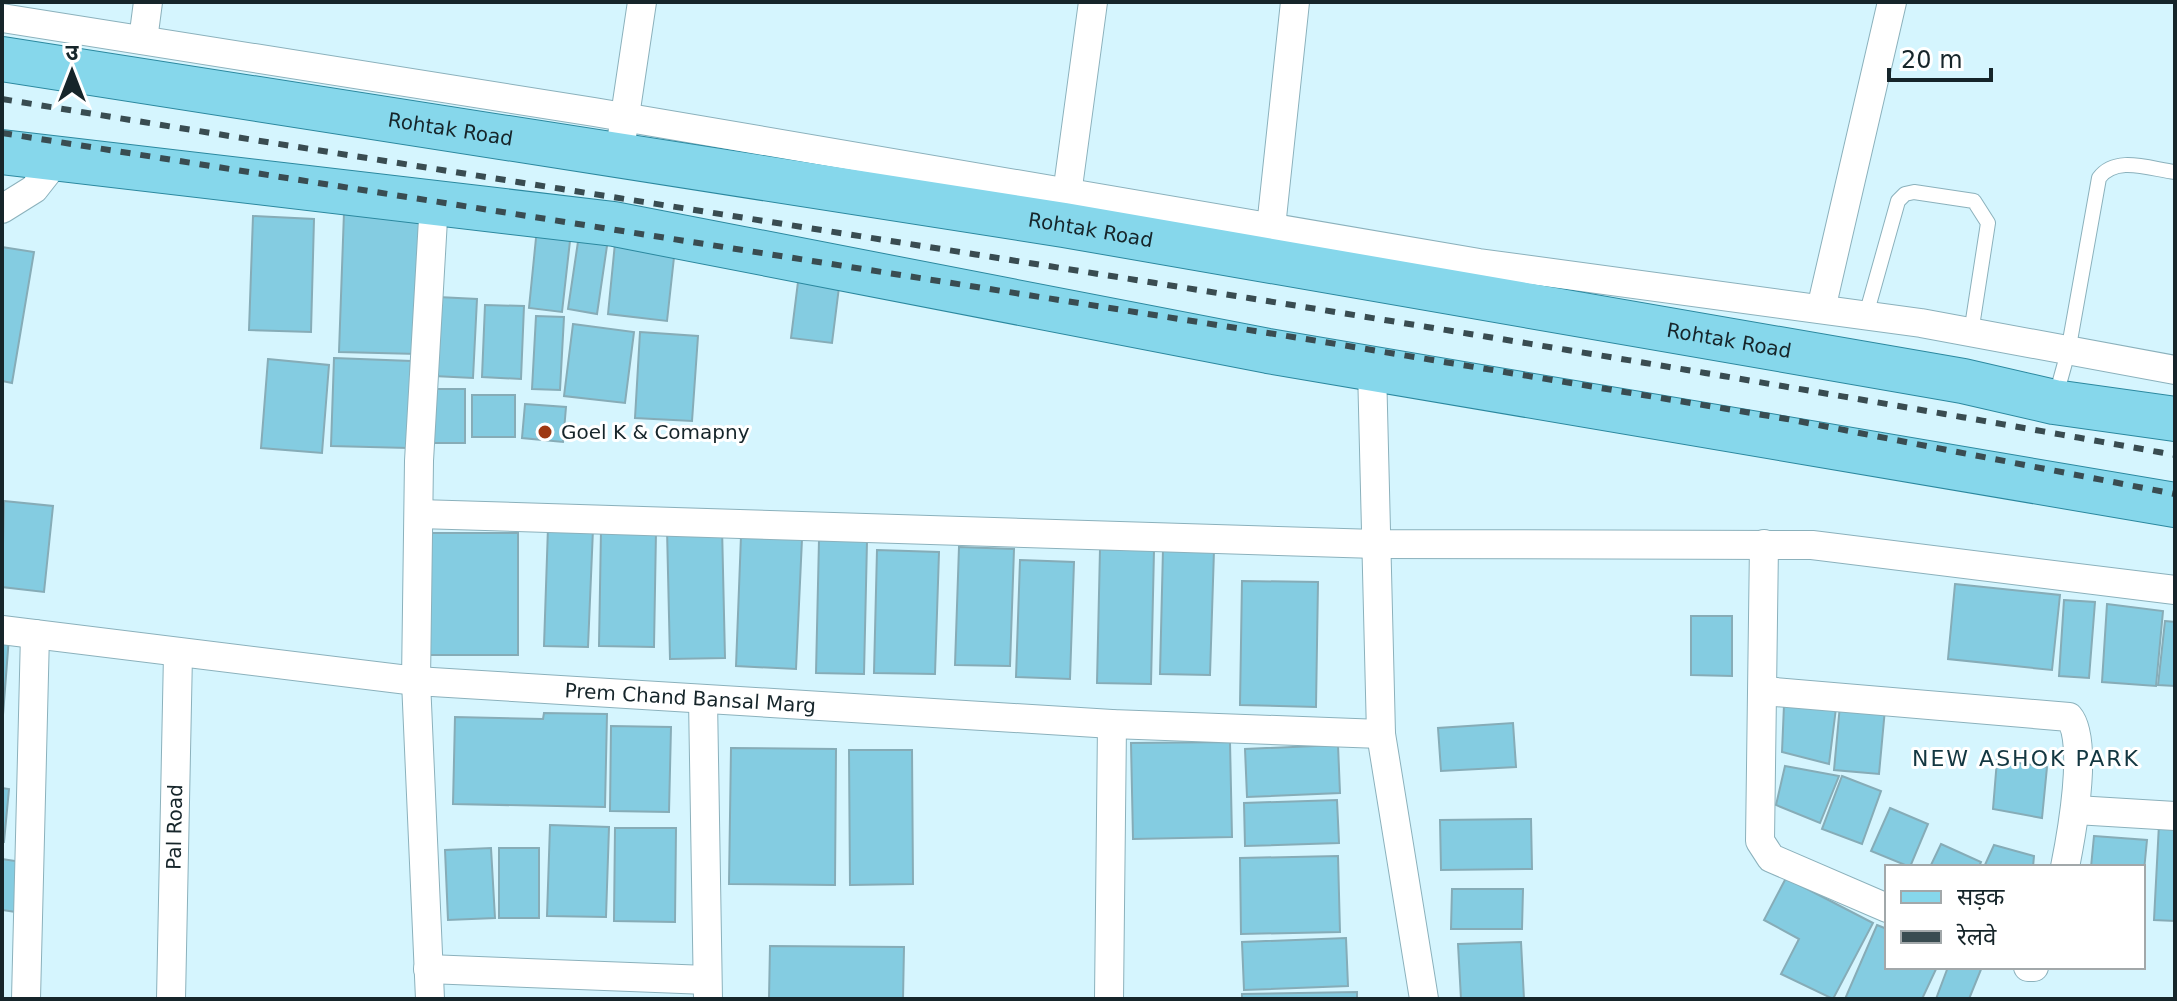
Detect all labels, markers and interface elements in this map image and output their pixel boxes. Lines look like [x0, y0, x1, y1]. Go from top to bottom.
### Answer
north arrow [32, 32, 112, 112]
scale bar [1889, 32, 1991, 82]
text: उ [66, 40, 80, 65]
text: 20 m [1901, 46, 1963, 74]
street label: Rohtak Road [386, 108, 515, 151]
street label: Rohtak Road [1027, 208, 1155, 252]
street label: Rohtak Road [1665, 318, 1793, 363]
place label: Goel K & Comapny [561, 420, 750, 444]
marker: Goel K & Comapny [536, 423, 554, 441]
street label: Prem Chand Bansal Marg [564, 678, 817, 718]
district label: NEW ASHOK PARK [1912, 746, 2140, 771]
street label: Pal Road [162, 784, 187, 870]
legend [1885, 865, 2145, 969]
text: सड़क [1957, 883, 2005, 911]
text: रेलवे [1956, 923, 1997, 951]

